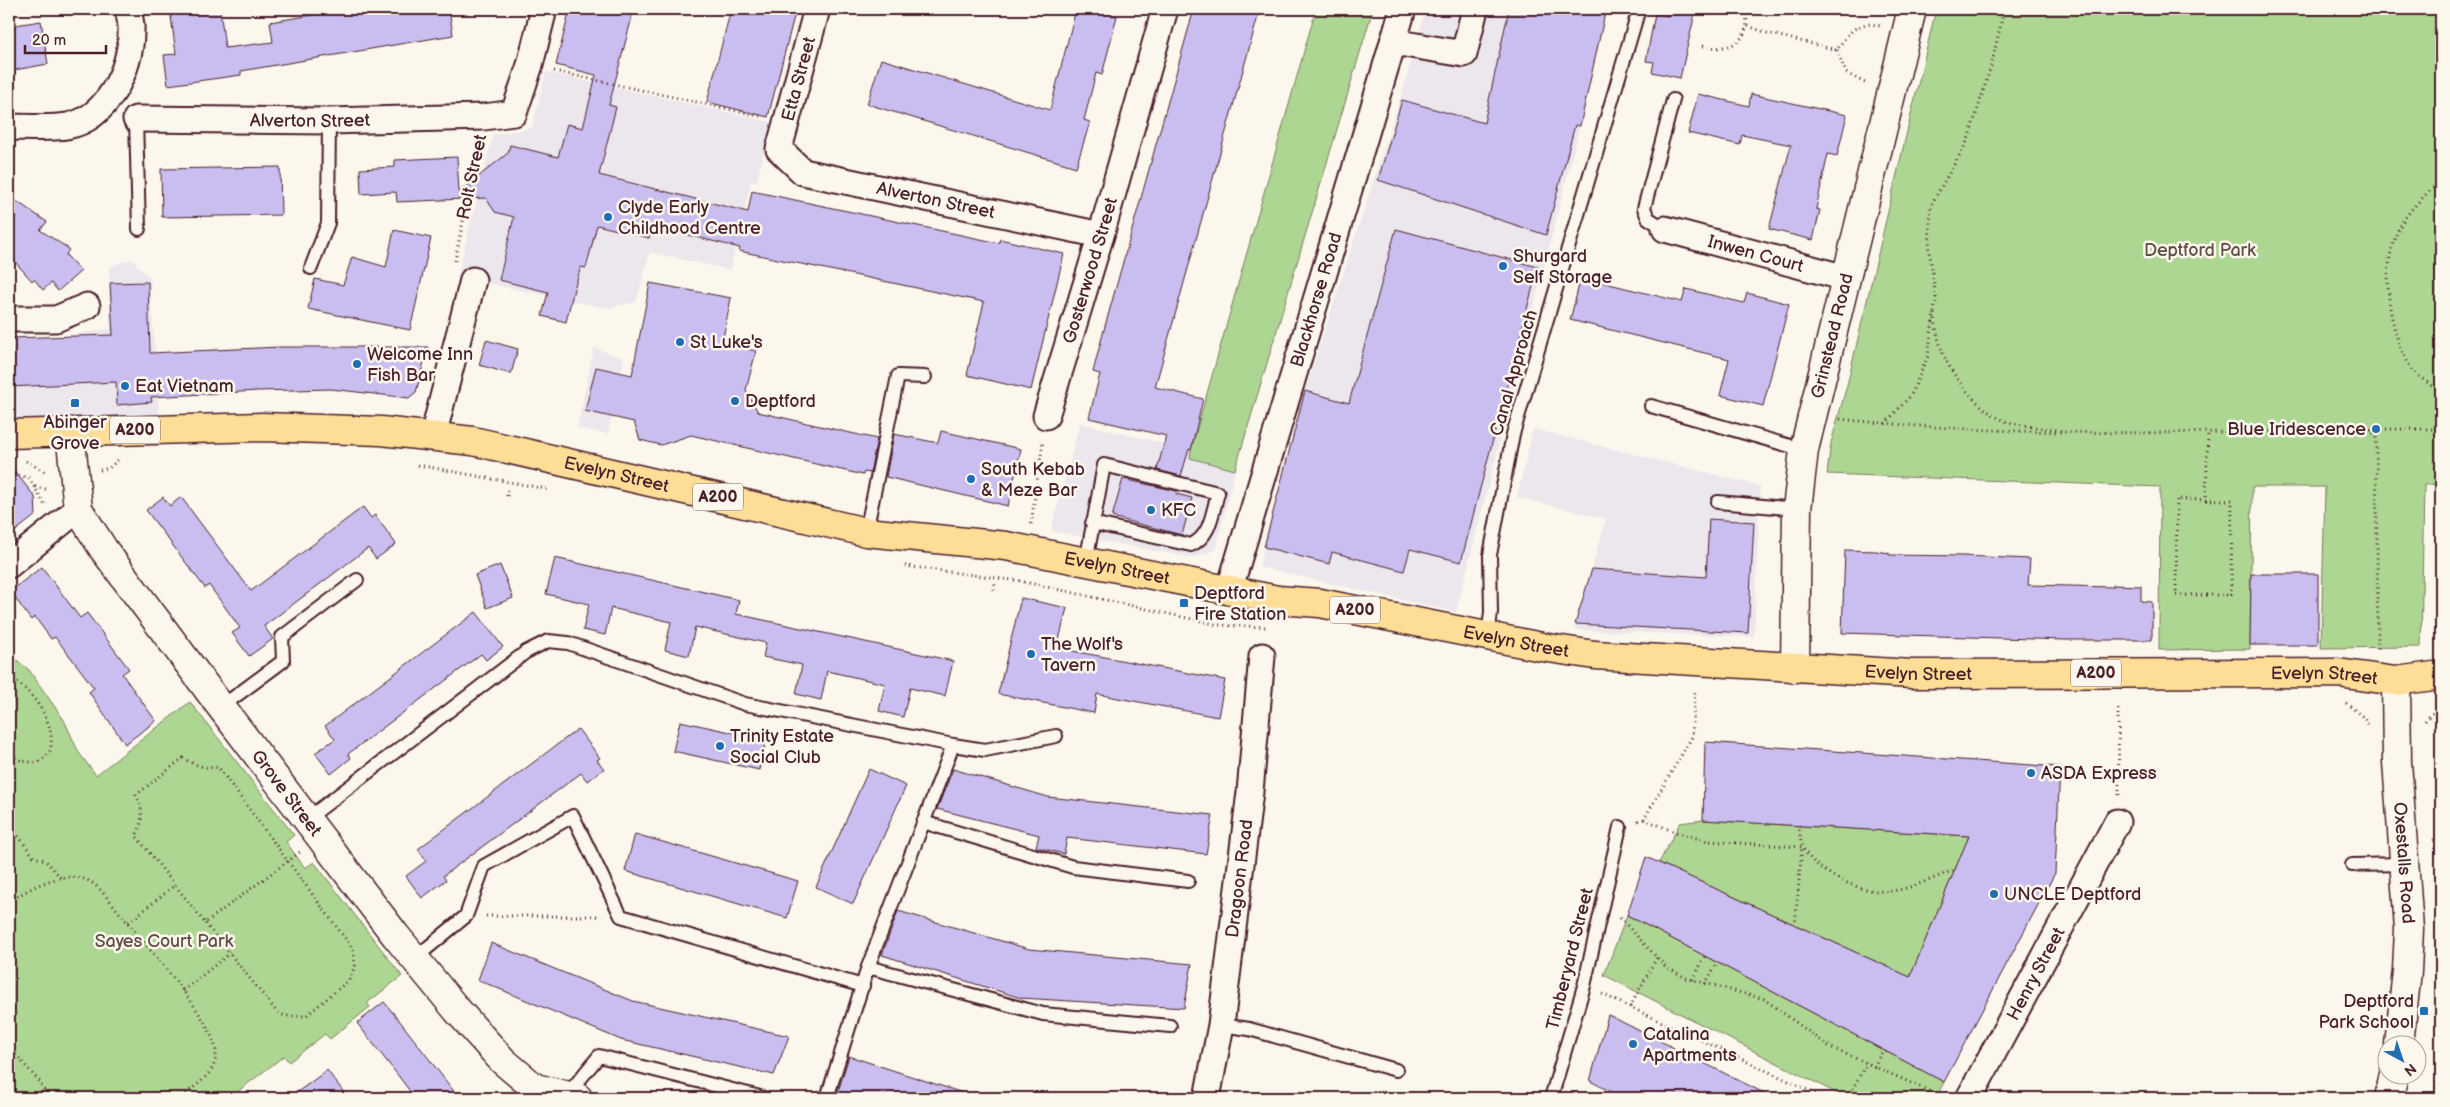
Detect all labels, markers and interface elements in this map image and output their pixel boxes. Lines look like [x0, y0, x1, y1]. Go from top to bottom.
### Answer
scale bar [25, 22, 106, 54]
text: 20 m [32, 31, 66, 50]
street label: Etta Street [778, 34, 820, 123]
street label: Alverton Street [250, 109, 371, 132]
street label: Rolt Street [453, 132, 491, 221]
street label: Alverton Street [875, 177, 997, 223]
street label: Gosterwood Street [1058, 195, 1122, 346]
place label: Clyde Early Childhood Centre [618, 197, 761, 239]
marker: Clyde Early Childhood Centre [602, 211, 614, 223]
street label: Blackhorse Road [1286, 230, 1346, 370]
street label: Inwen Court [1705, 231, 1806, 277]
park label: Deptford Park [2144, 240, 2256, 261]
place label: Shurgard Self Storage [1513, 246, 1612, 288]
marker: Shurgard Self Storage [1497, 260, 1509, 272]
street label: Grinstead Road [1807, 271, 1857, 400]
street label: Canal Approach [1486, 308, 1542, 438]
place label: St Luke's [690, 332, 763, 353]
marker: St Luke's [674, 336, 686, 348]
place label: Welcome Inn Fish Bar [367, 344, 473, 386]
marker: Welcome Inn Fish Bar [351, 358, 363, 370]
place label: Eat Vietnam [135, 376, 234, 397]
marker: Eat Vietnam [119, 380, 131, 392]
place label: Deptford [745, 391, 816, 412]
marker: Deptford [729, 395, 741, 407]
marker: Abinger Grove [69, 397, 81, 409]
place label: Abinger Grove [43, 412, 107, 454]
road number: A200 [110, 416, 160, 444]
place label: Blue Iridescence [2227, 419, 2366, 440]
marker: Blue Iridescence [2370, 423, 2382, 435]
street label: Evelyn Street [562, 452, 672, 497]
place label: South Kebab & Meze Bar [981, 459, 1085, 501]
marker: South Kebab & Meze Bar [965, 473, 977, 485]
road number: A200 [693, 484, 743, 511]
place label: KFC [1161, 500, 1196, 521]
marker: KFC [1145, 504, 1157, 516]
street label: Evelyn Street [1062, 547, 1172, 589]
place label: Deptford Fire Station [1194, 583, 1286, 625]
road number: A200 [1330, 596, 1380, 624]
marker: Deptford Fire Station [1178, 597, 1190, 609]
street label: Evelyn Street [1461, 621, 1571, 661]
place label: The Wolf's Tavern [1041, 634, 1123, 676]
marker: The Wolf's Tavern [1025, 648, 1037, 660]
road number: A200 [2071, 660, 2121, 686]
street label: Evelyn Street [1864, 661, 1972, 685]
street label: Evelyn Street [2271, 662, 2379, 689]
place label: Trinity Estate Social Club [730, 726, 834, 768]
marker: Trinity Estate Social Club [714, 740, 726, 752]
street label: Grove Street [247, 746, 327, 841]
place label: ASDA Express [2041, 763, 2157, 784]
marker: ASDA Express [2025, 767, 2037, 779]
street label: Oxestalls Road [2389, 801, 2419, 924]
street label: Dragoon Road [1221, 818, 1257, 939]
place label: UNCLE Deptford [2004, 884, 2141, 905]
street label: Timberyard Street [1542, 885, 1598, 1032]
marker: UNCLE Deptford [1988, 888, 2000, 900]
street label: Henry Street [2002, 923, 2069, 1024]
park label: Sayes Court Park [95, 931, 233, 952]
place label: Deptford Park School [2319, 991, 2414, 1033]
marker: Deptford Park School [2418, 1005, 2430, 1017]
place label: Catalina Apartments [1643, 1024, 1737, 1066]
north arrow [2378, 1034, 2428, 1084]
marker: Catalina Apartments [1627, 1038, 1639, 1050]
text: N [2401, 1060, 2420, 1079]

